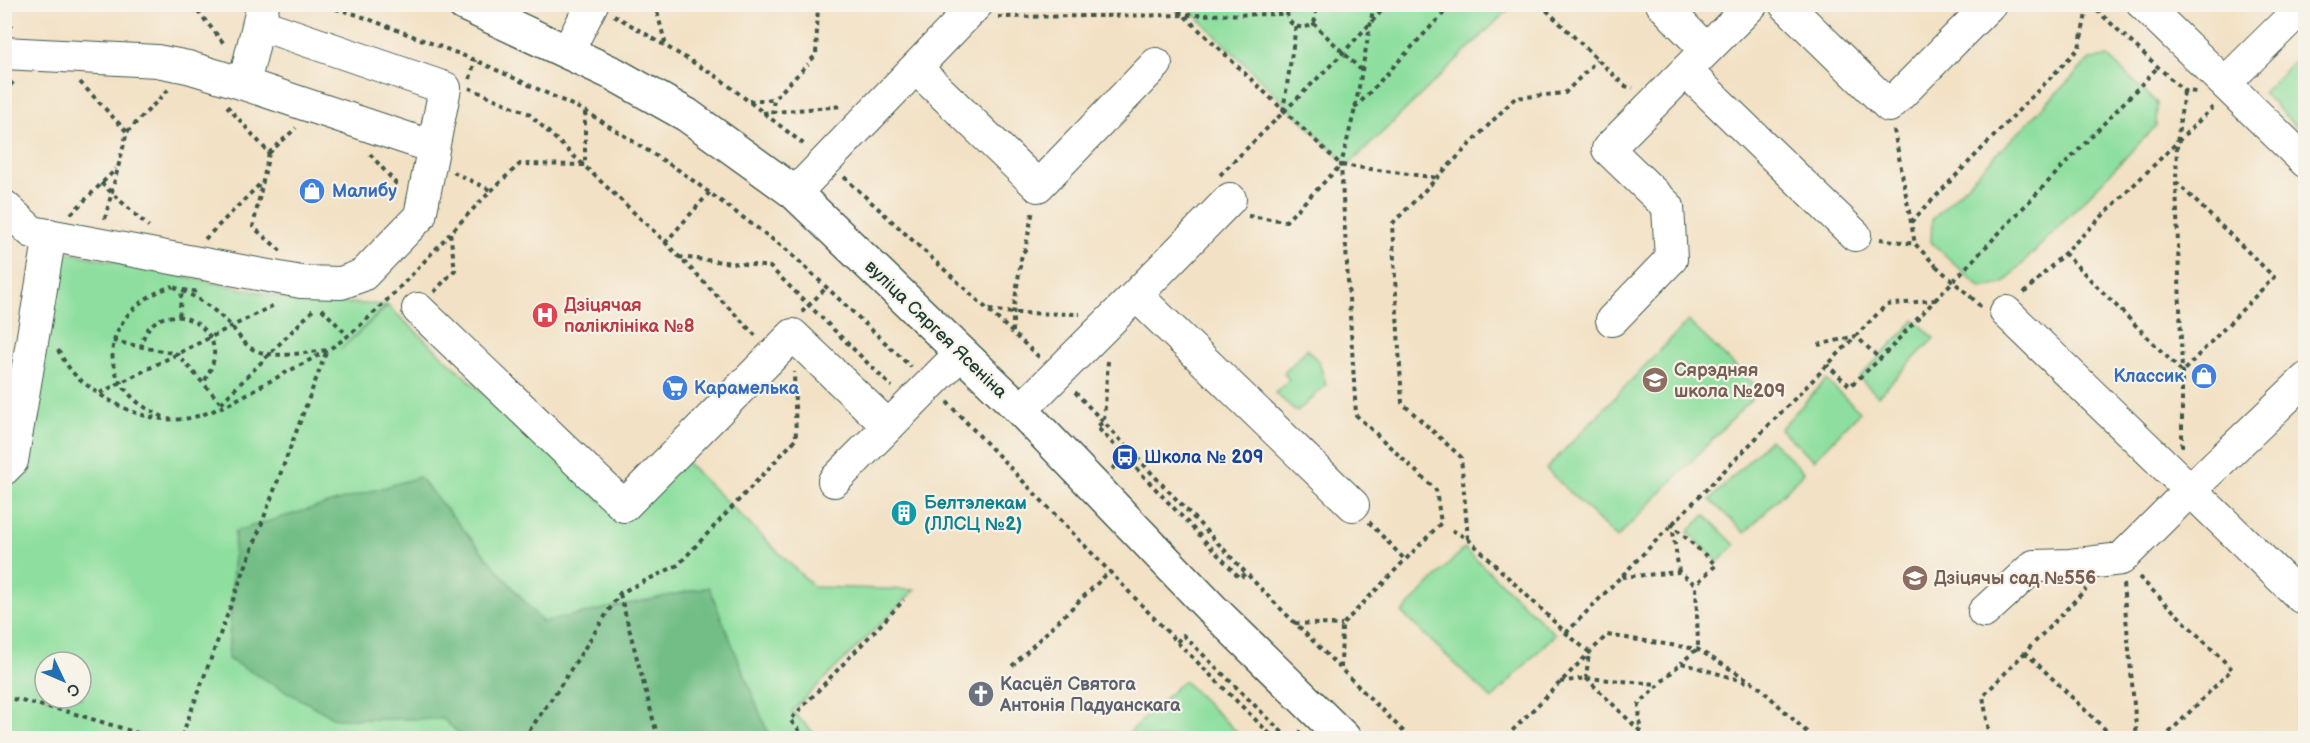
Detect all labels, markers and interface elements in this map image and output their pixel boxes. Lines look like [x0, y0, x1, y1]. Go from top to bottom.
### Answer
shop icon: Малибу [297, 176, 327, 206]
place label: Малибу [332, 181, 397, 202]
street label: вуліца Сяргея Ясеніна [860, 256, 1011, 403]
place label: Дзіцячая паліклініка №8 [564, 295, 695, 337]
hospital icon: Дзіцячая паліклініка №8 [530, 300, 560, 330]
place label: Сярэдняя школа №209 [1674, 360, 1785, 402]
shop icon: Классик [2189, 361, 2219, 391]
school or university icon: Сярэдняя школа №209 [1640, 365, 1670, 395]
place label: Классик [2113, 366, 2184, 387]
supermarket icon: Карамелька [660, 373, 690, 403]
place label: Карамелька [694, 378, 799, 399]
bus stop icon: Школа № 209 [1110, 442, 1140, 472]
place label: Школа № 209 [1144, 447, 1264, 468]
place label: Белтэлекам (ЛЛСЦ №2) [924, 493, 1027, 535]
building icon: Белтэлекам (ЛЛСЦ №2) [889, 498, 919, 528]
school or university icon: Дзіцячы сад №556 [1900, 563, 1930, 593]
place label: Дзіцячы сад №556 [1934, 568, 2096, 589]
north arrow [33, 650, 93, 710]
place label: Касцёл Святога Антонія Падуанскага [999, 674, 1181, 716]
text: С [62, 679, 83, 700]
church icon: Касцёл Святога Антонія Падуанскага [966, 679, 996, 709]

